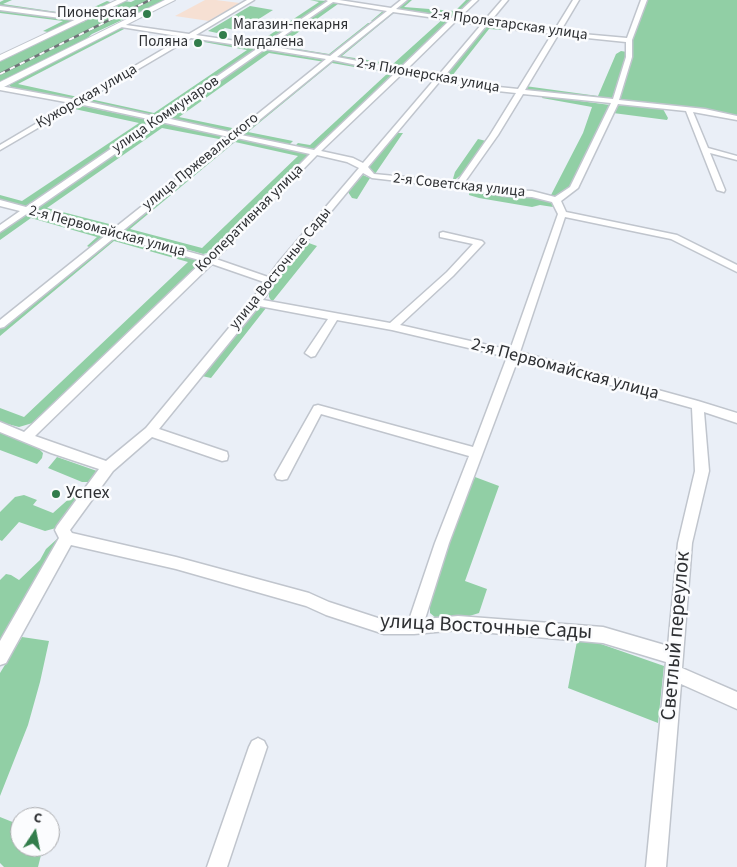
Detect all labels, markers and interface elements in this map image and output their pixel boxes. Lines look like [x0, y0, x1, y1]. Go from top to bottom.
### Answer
place label: Пионерская [57, 5, 137, 23]
street label: 2-я Пролетарская улица [429, 5, 589, 45]
marker: Пионерская [141, 8, 153, 20]
place label: Магазин-пекарня Магдалена [233, 17, 348, 52]
marker: Магазин-пекарня Магдалена [217, 29, 229, 41]
place label: Поляна [139, 34, 188, 52]
marker: Поляна [192, 37, 204, 49]
street label: 2-я Пионерская улица [355, 55, 501, 97]
street label: Кужорская улица [33, 61, 141, 133]
street label: улица Коммунаров [109, 73, 223, 157]
street label: улица Пржевальского [139, 110, 263, 214]
street label: Кооперативная улица [192, 161, 308, 277]
street label: 2-я Советская улица [392, 170, 526, 202]
street label: 2-я Первомайская улица [27, 202, 187, 262]
street label: улица Восточные Сады [226, 204, 336, 334]
street label: 2-я Первомайская улица [469, 335, 661, 405]
place label: Успех [66, 483, 110, 505]
marker: Успех [50, 488, 62, 500]
street label: Светлый переулок [657, 550, 697, 722]
street label: улица Восточные Сады [379, 610, 593, 646]
north arrow [10, 807, 60, 857]
text: С [32, 808, 44, 829]

